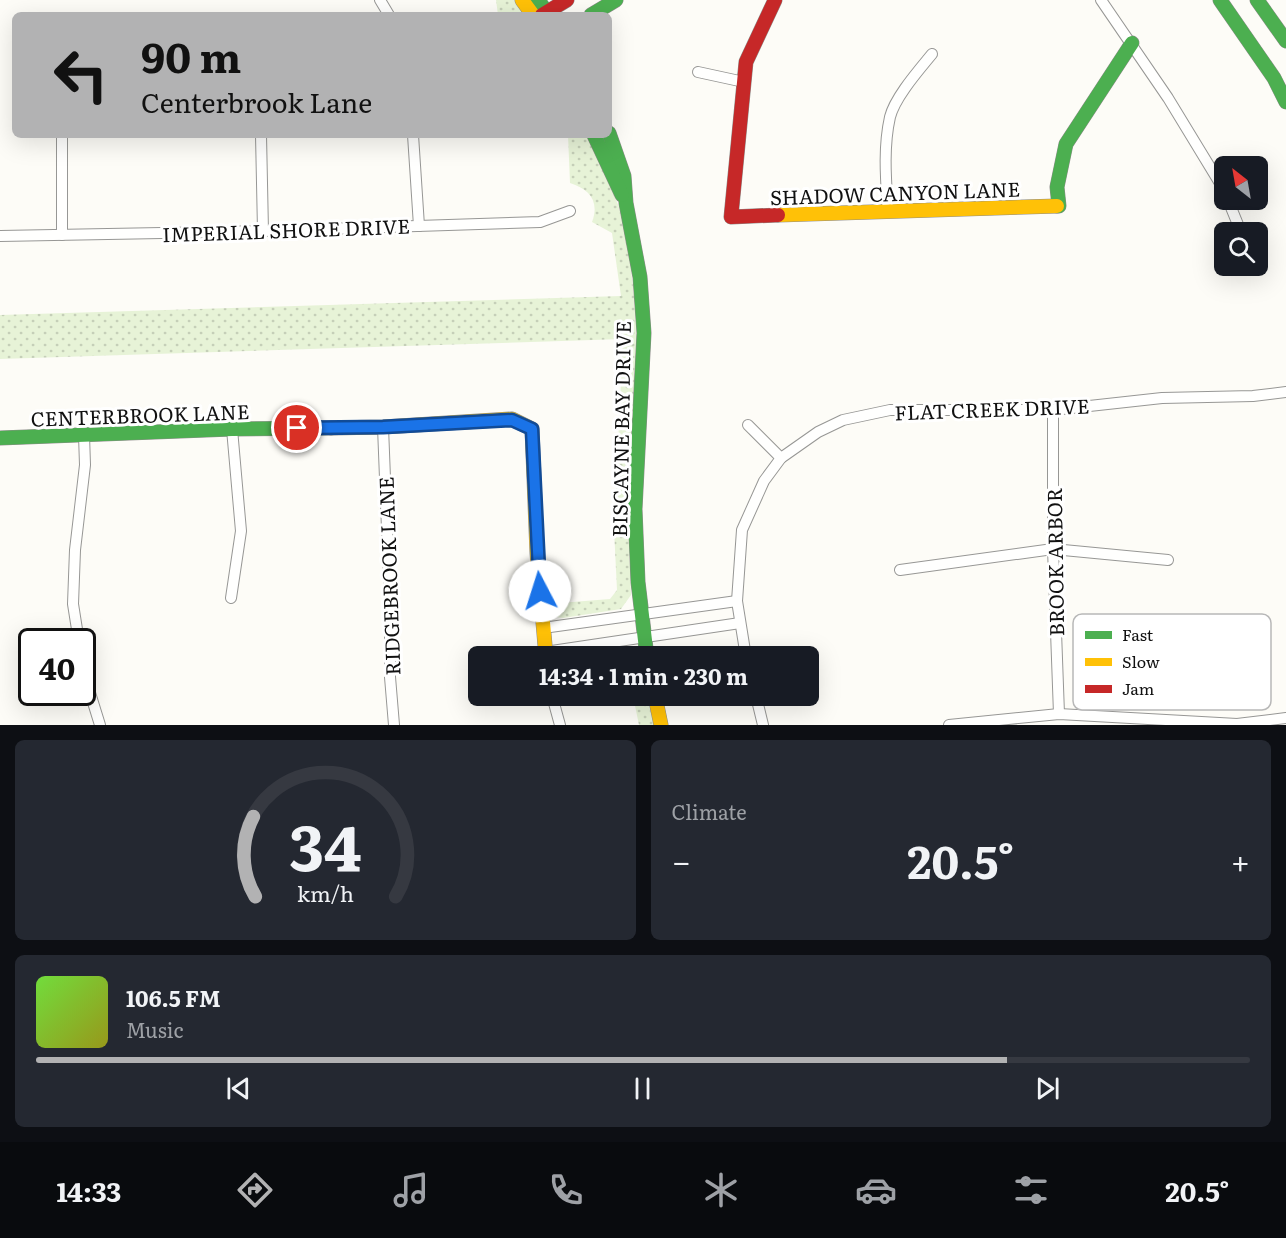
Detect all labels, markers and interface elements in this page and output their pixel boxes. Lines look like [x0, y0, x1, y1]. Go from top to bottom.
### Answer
text: 90 m [141, 24, 241, 86]
icon: left [42, 36, 120, 114]
text: Centerbrook Lane [141, 81, 372, 121]
north arrow [1214, 156, 1268, 210]
map controls [1214, 156, 1268, 276]
street label: SHADOW CANYON LANE [769, 173, 1021, 211]
street label: IMPERIAL SHORE DRIVE [162, 210, 410, 248]
button: search [1214, 222, 1268, 276]
street label: BISCAYNE BAY DRIVE [603, 321, 637, 537]
street label: FLAT CREEK DRIVE [894, 390, 1090, 426]
street label: CENTERBROOK LANE [30, 395, 250, 433]
pin [271, 402, 322, 453]
icon: arrive [280, 411, 313, 444]
street label: RIDGEBROOK LANE [370, 476, 406, 676]
street label: BROOK ARBOR [1038, 487, 1070, 637]
position arrow [508, 559, 572, 623]
legend [1073, 614, 1271, 710]
text: Fast [1122, 622, 1154, 646]
speed limit sign: 40 [18, 628, 96, 706]
text: Slow [1122, 649, 1160, 673]
text: 14:34 · 1 min · 230 m [539, 659, 748, 692]
text: Jam [1122, 676, 1155, 700]
text: Climate [672, 796, 747, 826]
text: 34 [289, 798, 361, 890]
text: 20.5° [907, 826, 1014, 893]
text: − [672, 835, 691, 884]
text: + [1231, 835, 1250, 884]
text: km/h [297, 877, 354, 909]
text: 106.5 FM [126, 981, 221, 1014]
text: Music [126, 1014, 183, 1044]
icon: previous [222, 1072, 255, 1105]
icon: pause [626, 1072, 659, 1105]
icon: next [1031, 1072, 1064, 1105]
icon: directions [234, 1169, 276, 1211]
icon: music [390, 1169, 432, 1211]
icon: phone [545, 1169, 587, 1211]
icon: climate [700, 1169, 742, 1211]
icon: car [855, 1169, 897, 1211]
icon: filters [1010, 1169, 1052, 1211]
text: 14:33 [57, 1170, 121, 1210]
text: 20.5° [1165, 1170, 1229, 1210]

